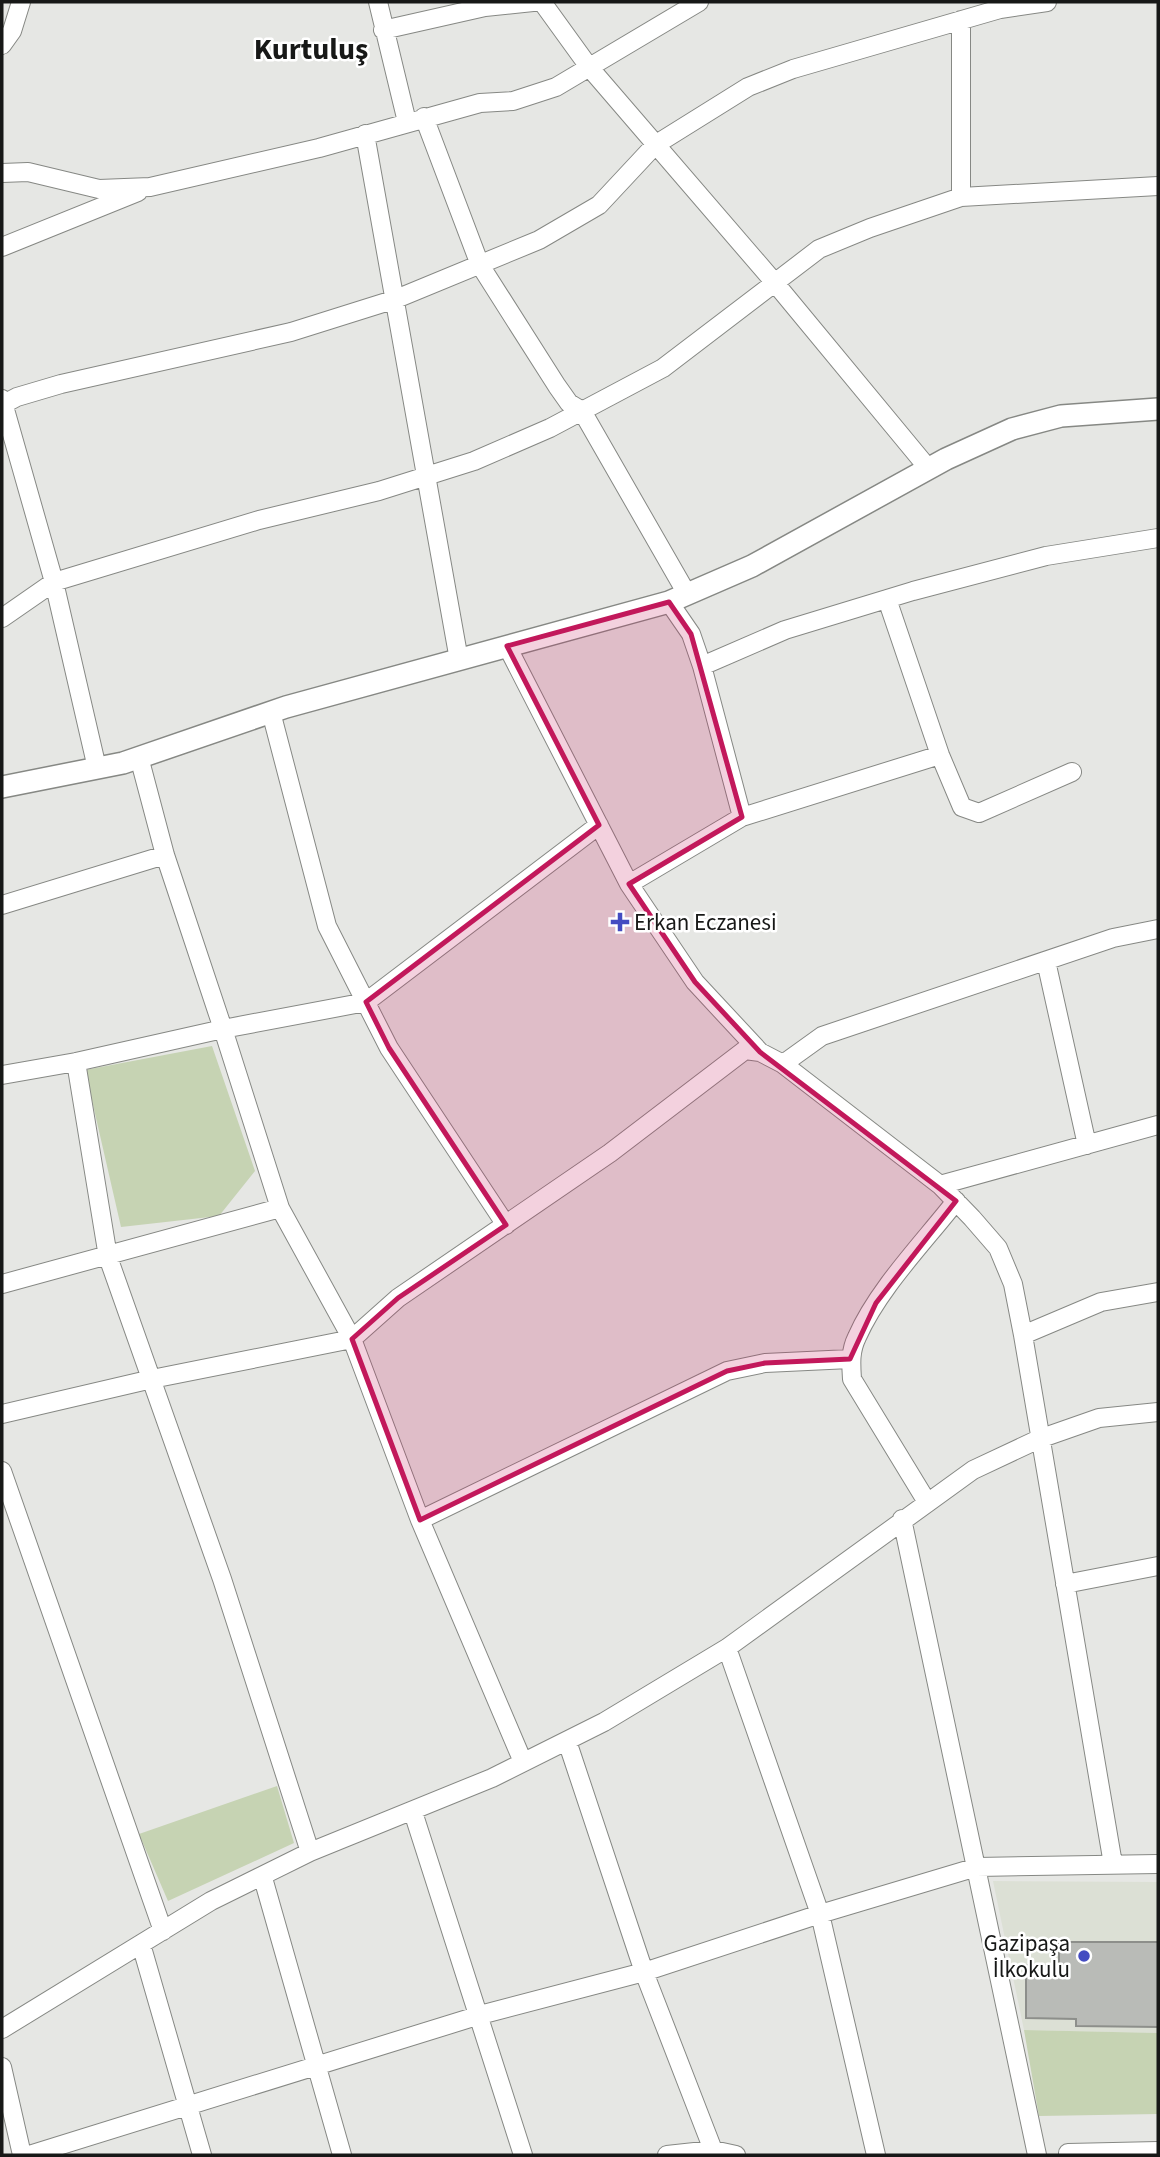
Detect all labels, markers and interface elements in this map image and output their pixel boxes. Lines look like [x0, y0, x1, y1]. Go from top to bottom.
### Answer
district label: Kurtuluş [254, 28, 368, 71]
place label: Erkan Eczanesi [634, 906, 777, 939]
marker: Erkan Eczanesi [612, 914, 628, 930]
place label: Gazipaşa İlkokulu [984, 1927, 1070, 1986]
marker: Gazipaşa İlkokulu [1076, 1948, 1092, 1964]

